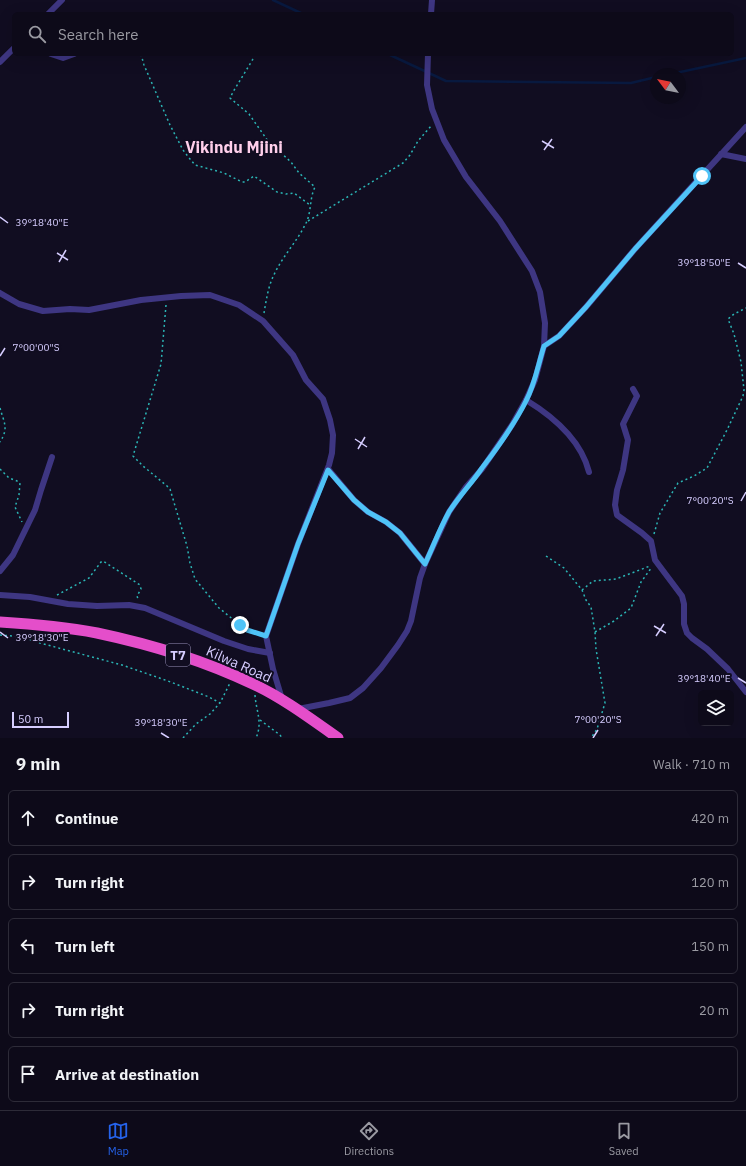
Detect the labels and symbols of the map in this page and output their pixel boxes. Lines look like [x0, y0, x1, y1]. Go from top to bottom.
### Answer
north arrow [650, 68, 686, 104]
district label: Vikindu Mjini [185, 137, 283, 157]
route start [693, 167, 711, 185]
text: 39°18'40"E [15, 216, 69, 229]
text: 39°18'50"E [677, 256, 731, 269]
text: 7°00'00"S [12, 341, 60, 354]
text: 7°00'20"S [686, 494, 734, 507]
route end [231, 616, 249, 634]
text: 39°18'30"E [15, 631, 69, 644]
street label: Kilwa Road [203, 642, 275, 686]
road number: T7 [166, 644, 190, 666]
text: 39°18'40"E [677, 672, 731, 685]
scale bar [12, 710, 69, 729]
text: 7°00'20"S [574, 713, 622, 726]
text: 39°18'30"E [134, 716, 188, 729]

